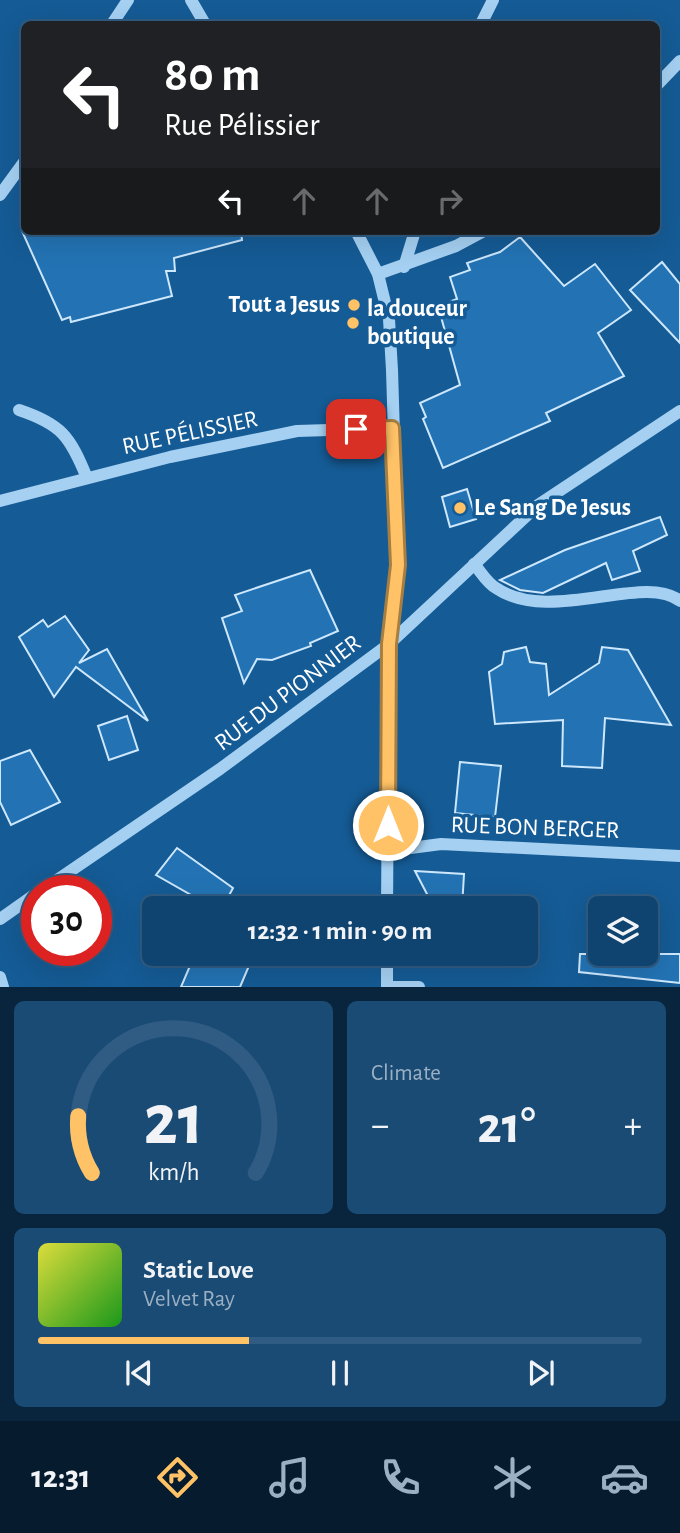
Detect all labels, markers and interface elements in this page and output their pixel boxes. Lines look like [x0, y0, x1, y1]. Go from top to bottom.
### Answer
icon: left [49, 49, 140, 140]
text: 80 m [164, 51, 261, 100]
text: Rue Pélissier [164, 109, 320, 141]
icon: left [212, 182, 250, 220]
icon: ahead [285, 182, 323, 220]
icon: ahead [358, 182, 396, 220]
icon: right [431, 182, 469, 220]
place label: Tout a Jesus [228, 293, 340, 317]
marker: Tout a Jesus [346, 297, 362, 313]
place label: la douceur boutique [367, 297, 467, 349]
marker: la douceur boutique [345, 315, 361, 331]
pin [326, 399, 386, 459]
street label: RUE PÉLISSIER [120, 405, 260, 459]
icon: arrive [337, 410, 375, 448]
place label: Le Sang De Jesus [474, 496, 631, 520]
marker: Le Sang De Jesus [452, 500, 468, 516]
street label: RUE DU PIONNIER [211, 631, 365, 755]
position arrow [351, 788, 425, 862]
street label: RUE BON BERGER [450, 813, 620, 843]
speed limit sign: 30 [21, 875, 112, 966]
map controls [588, 896, 658, 966]
button: layers [588, 896, 658, 966]
text: 12:32 · 1 min · 90 m [248, 918, 432, 944]
text: Climate [371, 1062, 441, 1085]
text: 21 [143, 1086, 204, 1159]
text: 21° [477, 1100, 536, 1152]
text: − [371, 1107, 389, 1145]
text: + [624, 1107, 642, 1145]
text: km/h [148, 1160, 199, 1185]
text: Static Love [143, 1257, 254, 1283]
text: Velvet Ray [143, 1288, 235, 1311]
icon: previous [120, 1354, 158, 1392]
icon: pause [321, 1354, 359, 1392]
icon: next [522, 1354, 560, 1392]
icon: directions [153, 1453, 202, 1502]
icon: music [265, 1453, 314, 1502]
icon: phone [376, 1453, 425, 1502]
icon: climate [488, 1453, 537, 1502]
icon: car [600, 1453, 649, 1502]
text: 12:31 [31, 1461, 91, 1493]

